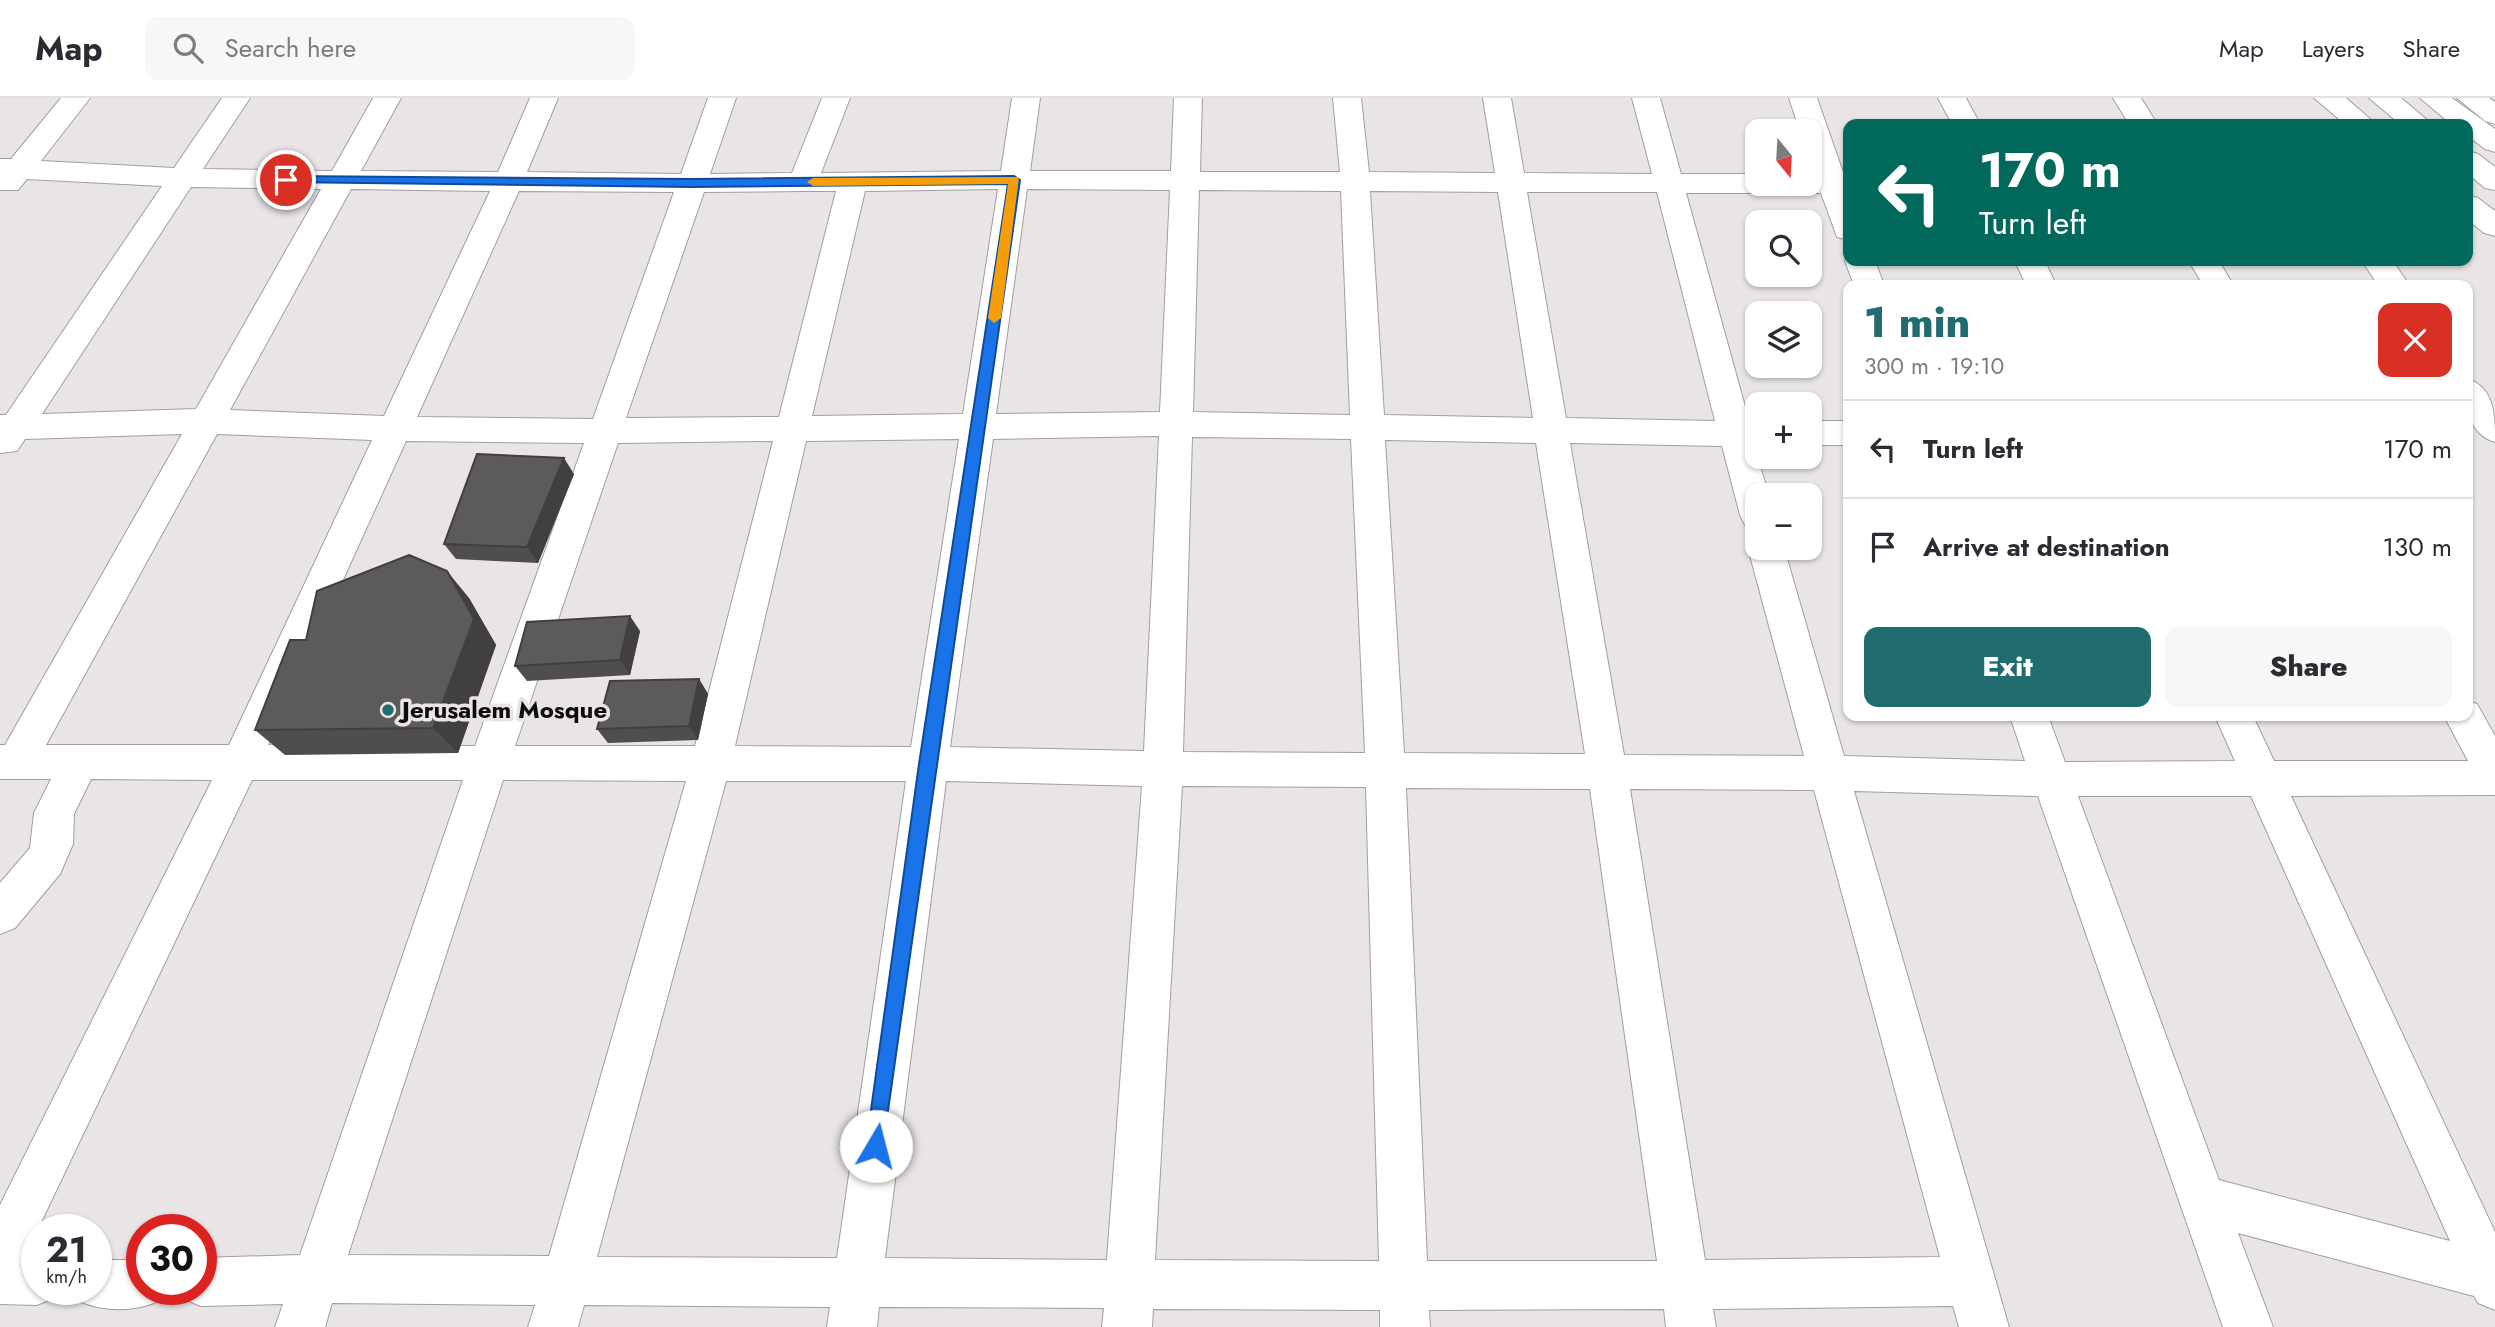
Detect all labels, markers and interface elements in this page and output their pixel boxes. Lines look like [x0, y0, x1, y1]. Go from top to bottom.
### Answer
search box [145, 17, 635, 80]
text: Map [35, 25, 103, 72]
icon: search [169, 29, 207, 67]
text: Search here [225, 29, 356, 67]
text: Map [2219, 31, 2264, 66]
text: Layers [2302, 31, 2364, 66]
text: Share [2402, 31, 2460, 66]
north arrow [1745, 119, 1822, 196]
map controls [1745, 119, 1822, 560]
text: 170 m [1979, 135, 2121, 205]
icon: left [1864, 147, 1955, 238]
pin [256, 150, 316, 210]
icon: arrive [267, 161, 305, 199]
text: Turn left [1979, 200, 2086, 246]
button: search [1745, 210, 1822, 287]
text: 1 min [1864, 292, 1970, 353]
button: layers [1745, 301, 1822, 378]
button: close [2378, 303, 2452, 377]
text: 300 m · 19:10 [1864, 349, 2004, 383]
button: + [1745, 392, 1822, 469]
icon: left [1864, 430, 1902, 468]
text: Turn left [1923, 430, 2023, 468]
text: 170 m [2383, 430, 2452, 468]
button: − [1745, 483, 1822, 560]
icon: arrive [1864, 528, 1902, 566]
text: Arrive at destination [1923, 528, 2170, 566]
text: 130 m [2382, 528, 2452, 566]
button: Exit [1864, 627, 2151, 707]
button: Share [2165, 627, 2452, 707]
place label: Jerusalem Mosque [398, 692, 607, 727]
marker: Jerusalem Mosque [380, 702, 396, 718]
position arrow [839, 1109, 913, 1183]
speed limit sign: 30 [126, 1214, 217, 1305]
text: 21 [46, 1225, 87, 1275]
text: km/h [46, 1264, 87, 1290]

